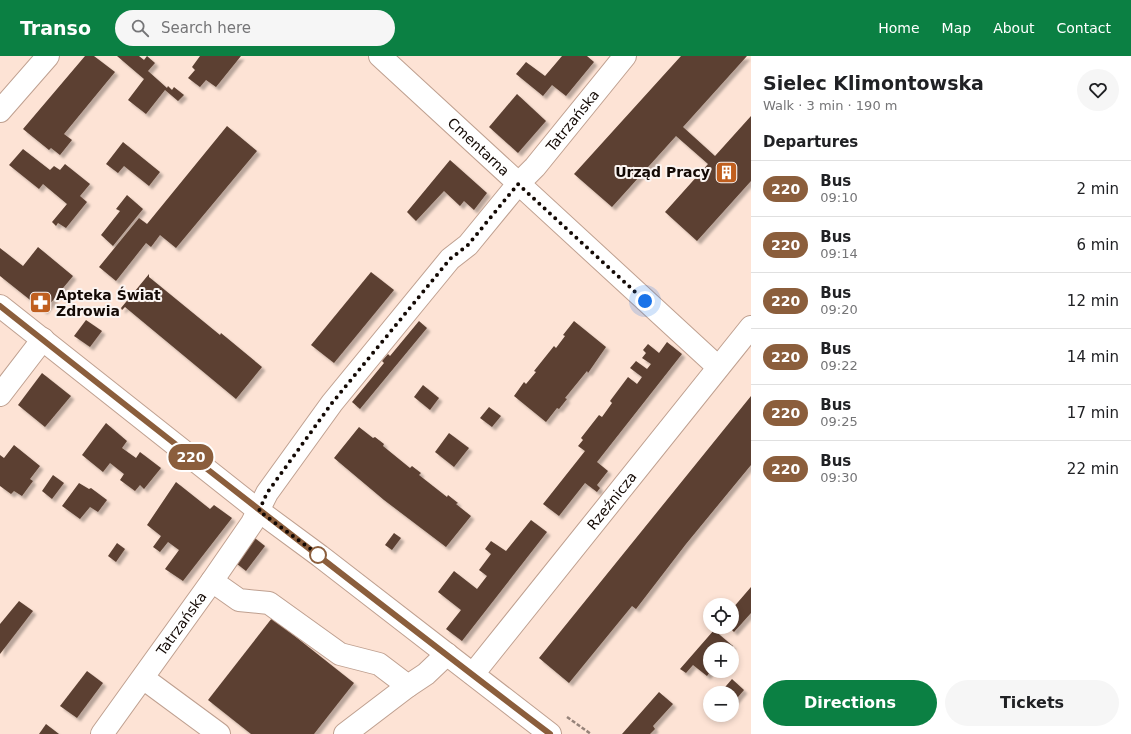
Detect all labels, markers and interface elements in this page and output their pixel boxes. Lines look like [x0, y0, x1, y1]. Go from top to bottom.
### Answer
search box [115, 10, 395, 46]
text: Transo [20, 17, 91, 39]
icon: search [129, 17, 151, 39]
text: Search here [161, 19, 251, 37]
text: Home [878, 20, 920, 36]
text: Map [942, 20, 971, 36]
text: About [993, 20, 1035, 36]
text: Contact [1057, 20, 1111, 36]
button: heart [1077, 69, 1119, 111]
text: Sielec Klimontowska [763, 72, 984, 94]
street label: Tatrzańska [542, 87, 602, 155]
text: Walk · 3 min · 190 m [763, 98, 897, 113]
street label: Cmentarna [444, 114, 513, 179]
text: Departures [763, 133, 858, 151]
building icon: Urząd Pracy [713, 159, 739, 185]
place label: Urząd Pracy [615, 164, 710, 180]
text: Bus [820, 172, 851, 190]
text: 2 min [1076, 180, 1119, 198]
text: 220 [771, 181, 800, 197]
text: 09:10 [820, 190, 858, 205]
text: Bus [820, 228, 851, 246]
text: 6 min [1076, 236, 1119, 254]
text: 220 [771, 237, 800, 253]
text: 09:14 [820, 246, 858, 261]
text: Bus [820, 284, 851, 302]
place label: Apteka Świat Zdrowia [56, 286, 161, 319]
pharmacy icon: Apteka Świat Zdrowia [28, 290, 54, 316]
your location [635, 291, 655, 311]
text: 12 min [1067, 292, 1119, 310]
text: 220 [771, 293, 800, 309]
text: 09:20 [820, 302, 858, 317]
text: Bus [820, 340, 851, 358]
text: 14 min [1067, 348, 1119, 366]
text: 220 [771, 349, 800, 365]
text: 09:22 [820, 358, 858, 373]
text: Bus [820, 396, 851, 414]
text: 17 min [1067, 404, 1119, 422]
text: 220 [771, 405, 800, 421]
text: 09:25 [820, 414, 858, 429]
line badge: 220 [168, 444, 214, 470]
text: 220 [176, 449, 206, 465]
text: Bus [820, 452, 851, 470]
text: 22 min [1067, 460, 1119, 478]
text: 220 [771, 461, 800, 477]
street label: Rzeźnicza [584, 469, 640, 533]
text: 09:30 [820, 470, 858, 485]
unlabelled marker [309, 546, 327, 564]
street label: Tatrzańska [153, 589, 210, 659]
map controls [703, 598, 739, 722]
button: locate [703, 598, 739, 634]
button: + [703, 642, 739, 678]
button: Directions [763, 680, 937, 726]
button: Tickets [945, 680, 1119, 726]
button: − [703, 686, 739, 722]

